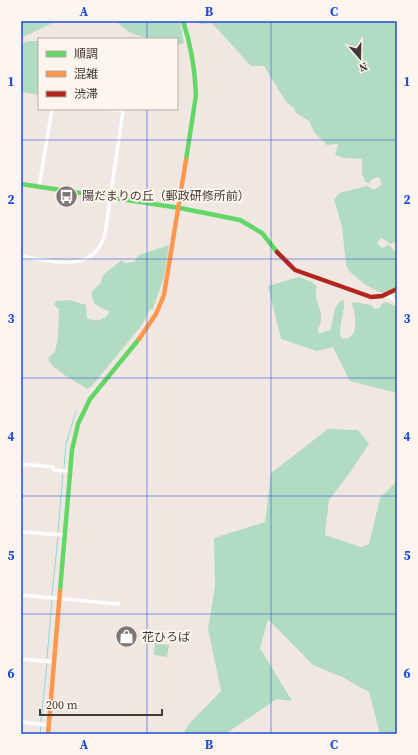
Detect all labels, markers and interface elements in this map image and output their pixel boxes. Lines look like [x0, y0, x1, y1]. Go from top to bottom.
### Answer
text: A [80, 3, 89, 20]
text: B [205, 3, 214, 20]
text: C [330, 3, 338, 20]
legend [38, 38, 178, 110]
north arrow [340, 38, 380, 78]
text: 順調 [74, 46, 98, 62]
text: N [357, 59, 370, 75]
text: 混雑 [74, 66, 98, 82]
text: 1 [7, 73, 15, 90]
text: 1 [403, 73, 411, 90]
text: 渋滞 [74, 86, 98, 102]
bus stop icon: 陽だまりの丘（郵政研修所前） [53, 183, 79, 209]
place label: 陽だまりの丘（郵政研修所前） [82, 188, 250, 204]
text: 2 [7, 191, 15, 208]
text: 2 [403, 191, 411, 208]
text: 3 [7, 310, 15, 327]
text: 3 [403, 310, 411, 327]
text: 4 [7, 428, 15, 445]
text: 4 [403, 428, 411, 445]
text: 5 [7, 547, 15, 564]
text: 5 [403, 547, 411, 564]
shop icon: 花ひろば [113, 624, 139, 650]
place label: 花ひろば [142, 629, 190, 645]
text: 6 [7, 665, 15, 682]
text: 6 [403, 665, 411, 682]
scale bar [40, 691, 162, 717]
text: 200 m [46, 697, 78, 713]
text: A [80, 736, 89, 753]
text: B [205, 736, 214, 753]
text: C [330, 736, 338, 753]

